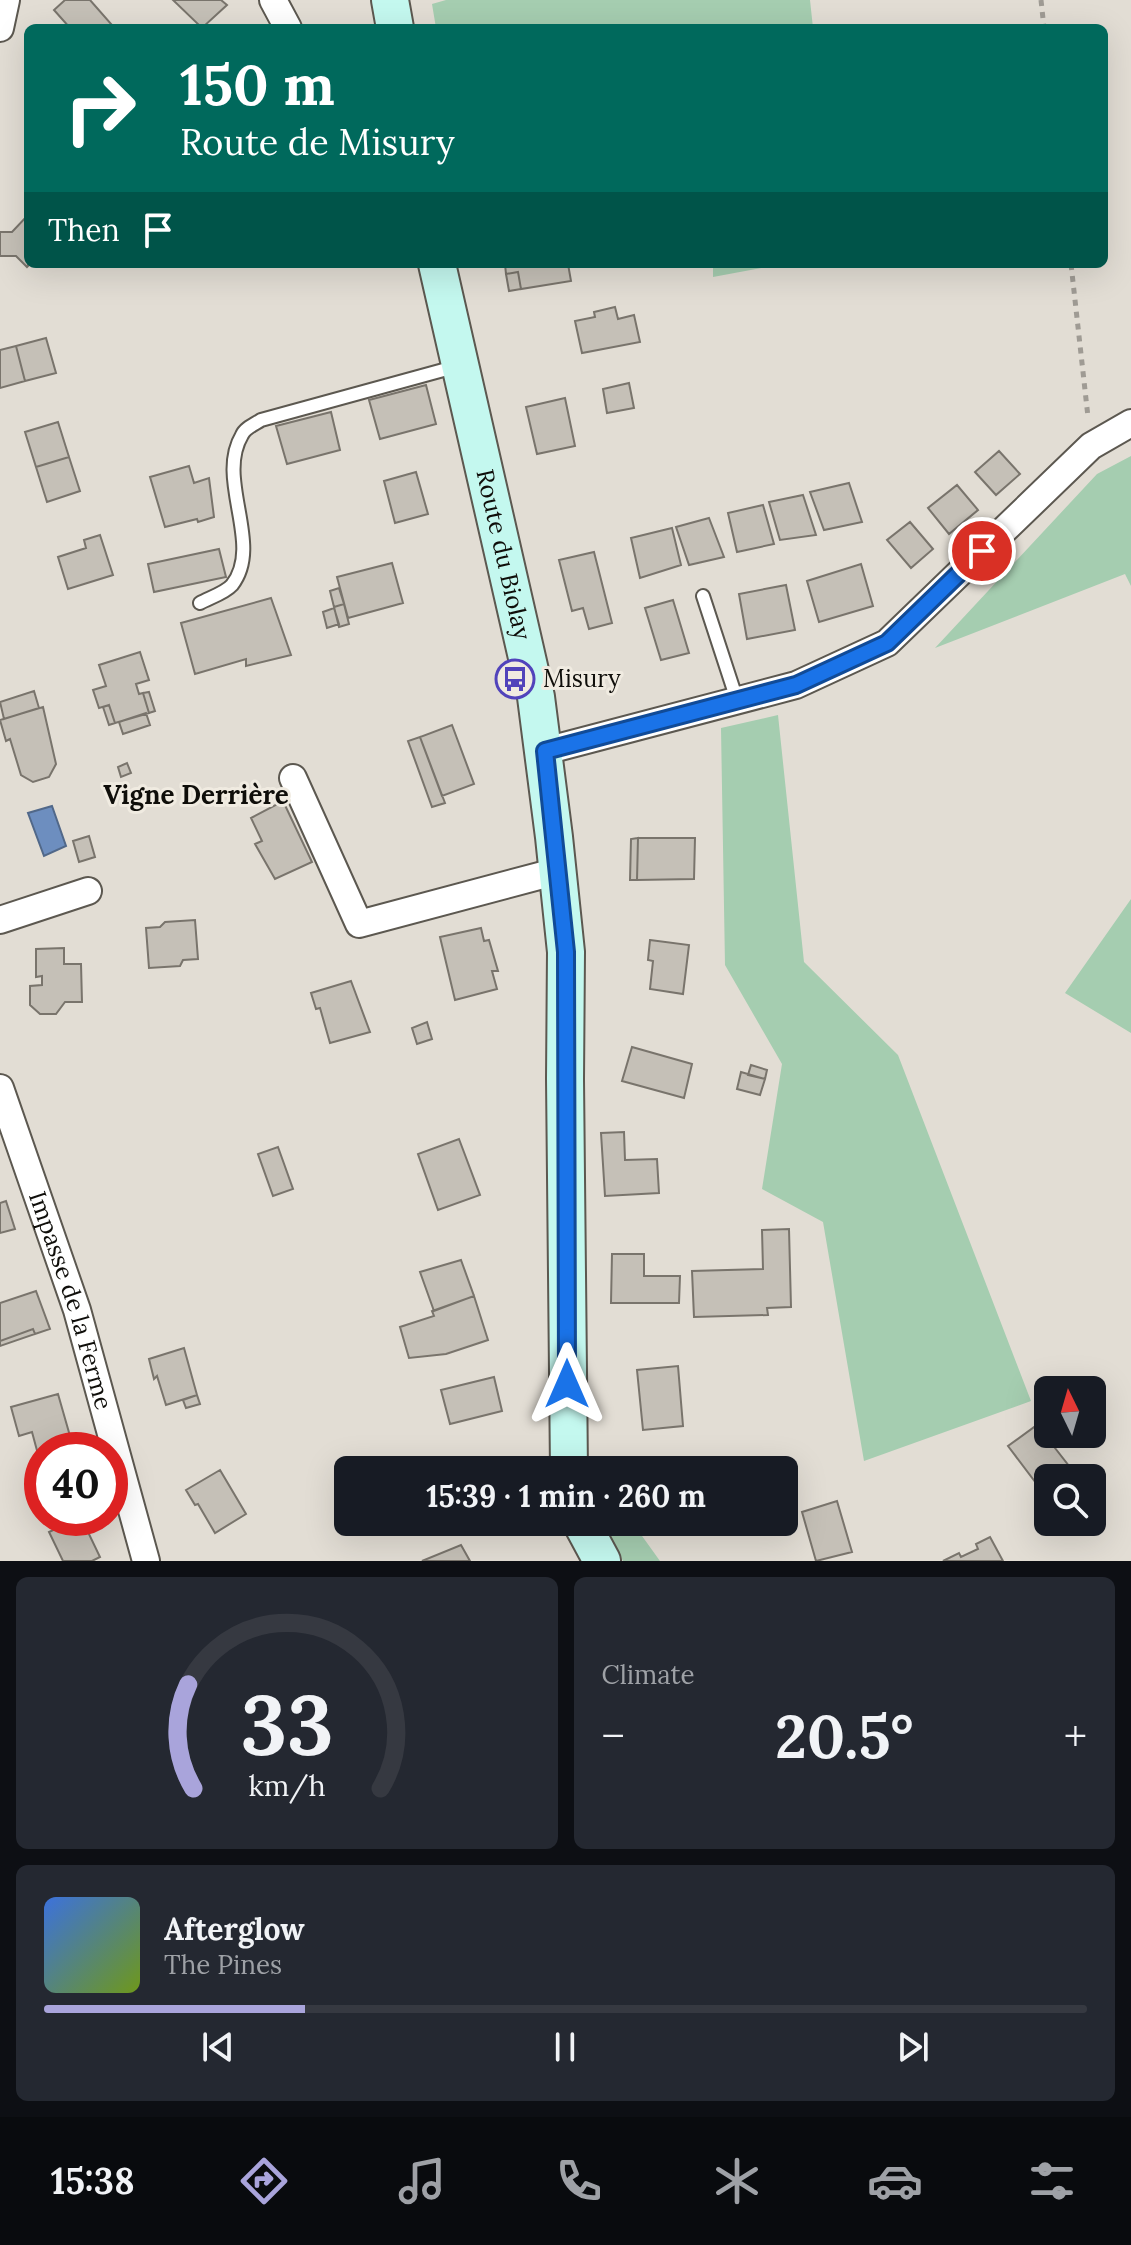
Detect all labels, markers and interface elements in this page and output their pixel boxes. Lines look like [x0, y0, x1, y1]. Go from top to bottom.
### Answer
text: 150 m [180, 49, 335, 120]
icon: right [48, 56, 152, 160]
text: Route de Misury [180, 119, 455, 165]
icon: arrive [136, 208, 180, 252]
text: Then [48, 211, 120, 249]
street label: Route du Biolay [469, 466, 538, 643]
pin [948, 517, 1016, 585]
icon: arrive [960, 529, 1004, 573]
bus stop icon: Misury [494, 658, 536, 700]
place label: Misury [543, 663, 621, 694]
district label: Vigne Derrière [103, 778, 289, 811]
street label: Impasse de la Ferme [22, 1187, 120, 1413]
position arrow [525, 1342, 609, 1426]
north arrow [1034, 1376, 1106, 1448]
map controls [1034, 1376, 1106, 1536]
speed limit sign: 40 [24, 1432, 128, 1536]
button: search [1034, 1464, 1106, 1536]
text: 15:39 · 1 min · 260 m [426, 1477, 706, 1515]
text: Climate [602, 1658, 695, 1691]
text: 33 [240, 1671, 333, 1778]
text: 20.5° [775, 1698, 913, 1774]
text: − [602, 1708, 625, 1764]
text: + [1064, 1708, 1087, 1764]
text: km/h [248, 1767, 325, 1804]
text: Afterglow [164, 1910, 305, 1948]
text: The Pines [164, 1948, 282, 1981]
icon: previous [196, 2025, 240, 2069]
icon: pause [543, 2025, 587, 2069]
icon: next [891, 2025, 935, 2069]
icon: directions [236, 2153, 292, 2209]
icon: music [394, 2153, 450, 2209]
icon: phone [551, 2153, 607, 2209]
icon: climate [709, 2153, 765, 2209]
icon: car [867, 2153, 923, 2209]
icon: filters [1024, 2153, 1080, 2209]
text: 15:38 [51, 2158, 135, 2204]

